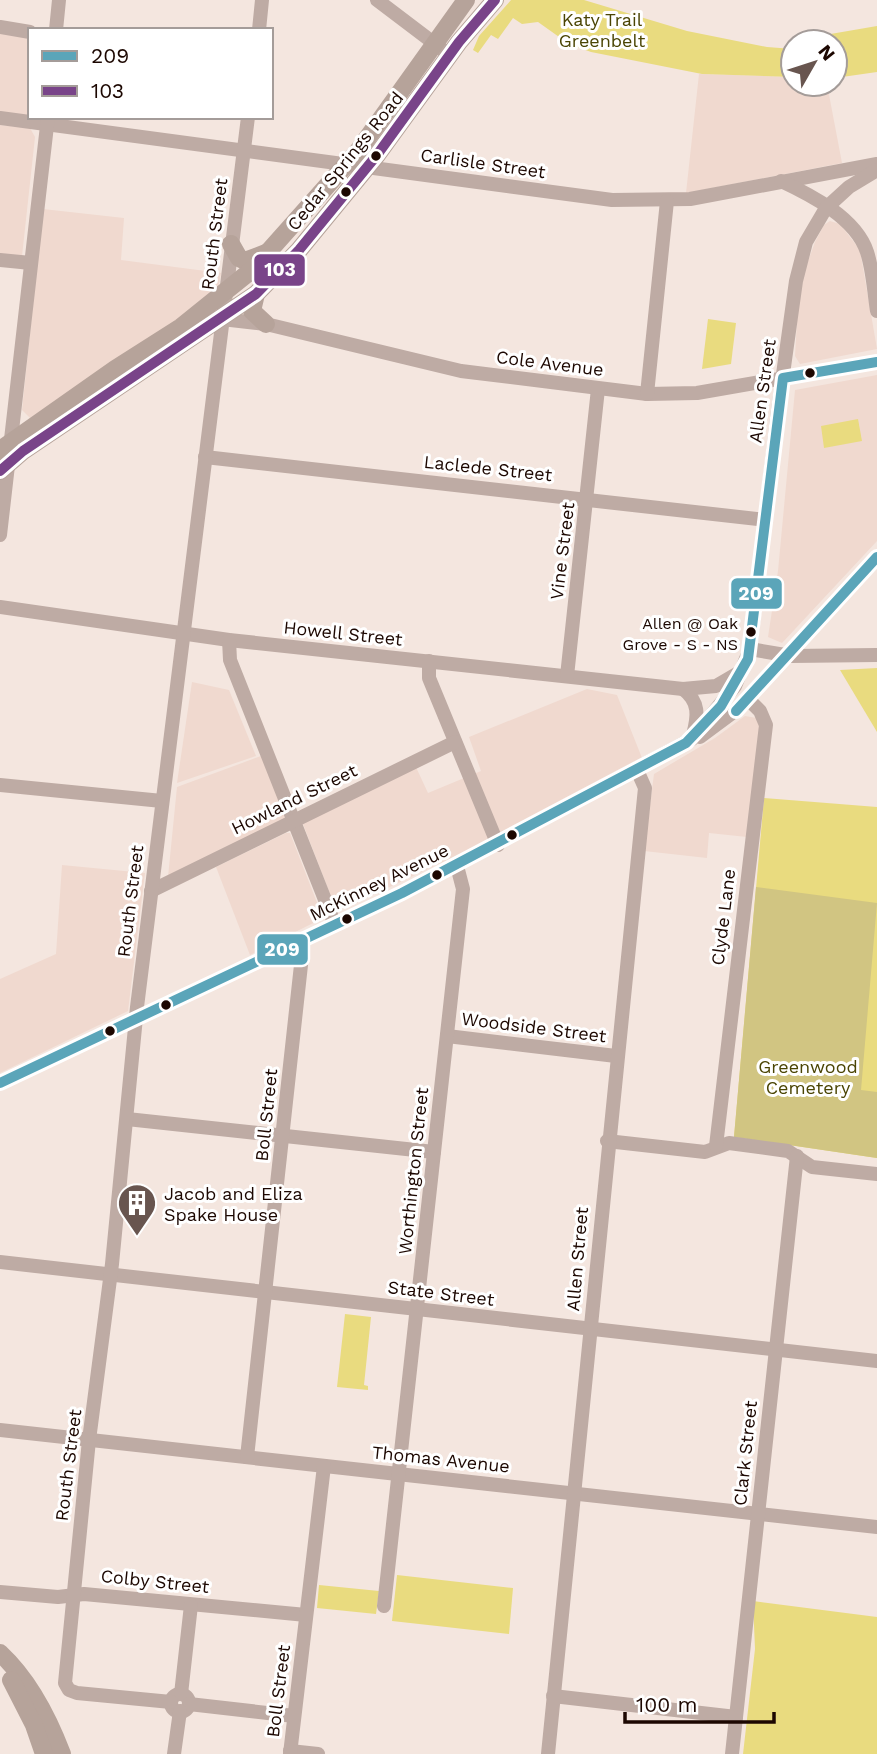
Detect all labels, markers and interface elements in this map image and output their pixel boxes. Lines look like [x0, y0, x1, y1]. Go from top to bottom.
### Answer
park label: Katy Trail Greenbelt [559, 9, 646, 51]
legend [28, 28, 273, 119]
north arrow [779, 28, 849, 98]
text: N [813, 40, 840, 65]
text: 209 [91, 43, 129, 68]
text: 103 [91, 78, 124, 103]
street label: Cedar Springs Road [283, 87, 407, 235]
street label: Carlisle Street [419, 144, 547, 182]
unlabelled marker [369, 149, 383, 163]
street label: Routh Street [197, 176, 231, 291]
unlabelled marker [339, 185, 353, 199]
line badge: 103 [253, 253, 306, 287]
text: 103 [264, 258, 296, 281]
street label: Allen Street [744, 337, 780, 444]
street label: Cole Avenue [495, 346, 605, 380]
unlabelled marker [803, 366, 817, 380]
street label: Laclede Street [423, 451, 554, 485]
street label: Vine Street [546, 500, 578, 601]
line badge: 209 [730, 577, 783, 610]
text: 209 [738, 582, 774, 605]
place label: Allen @ Oak Grove - S - NS [623, 614, 738, 654]
street label: Howell Street [283, 616, 404, 650]
marker: Allen @ Oak Grove - S - NS [744, 625, 758, 639]
street label: Howland Street [228, 759, 361, 838]
unlabelled marker [505, 828, 519, 842]
street label: McKinney Avenue [306, 839, 452, 925]
street label: Routh Street [113, 843, 147, 958]
unlabelled marker [430, 868, 444, 882]
street label: Clyde Lane [707, 868, 739, 966]
unlabelled marker [340, 912, 354, 926]
line badge: 209 [256, 933, 309, 966]
text: 209 [264, 938, 300, 961]
unlabelled marker [159, 998, 173, 1012]
street label: Woodside Street [460, 1008, 608, 1046]
unlabelled marker [103, 1024, 117, 1038]
park label: Greenwood Cemetery [758, 1056, 858, 1098]
street label: Boll Street [251, 1067, 281, 1162]
street label: Worthington Street [394, 1086, 432, 1256]
building icon: Jacob and Eliza Spake House [116, 1182, 158, 1237]
place label: Jacob and Eliza Spake House [164, 1183, 303, 1225]
street label: Allen Street [562, 1205, 592, 1312]
street label: State Street [387, 1276, 496, 1310]
street label: Clark Street [729, 1399, 761, 1507]
street label: Routh Street [51, 1407, 85, 1522]
street label: Thomas Avenue [371, 1441, 511, 1477]
street label: Colby Street [100, 1565, 211, 1597]
street label: Boll Street [262, 1643, 294, 1739]
scale bar [625, 1680, 774, 1724]
text: 100 m [636, 1692, 698, 1717]

